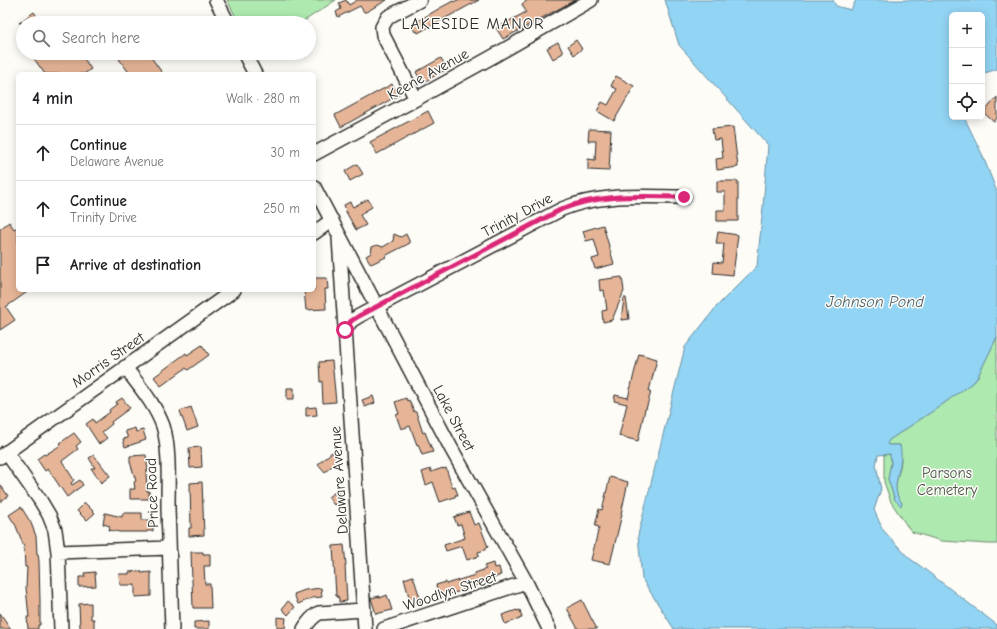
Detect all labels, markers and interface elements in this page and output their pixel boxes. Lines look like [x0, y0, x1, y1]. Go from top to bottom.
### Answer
map controls [949, 12, 985, 120]
button: + [949, 12, 985, 48]
district label: LAKESIDE MANOR [401, 15, 545, 33]
search box [16, 16, 316, 60]
icon: search [30, 27, 52, 49]
text: Search here [62, 29, 140, 47]
street label: Keene Avenue [384, 44, 472, 104]
button: − [949, 48, 985, 84]
button: locate [949, 84, 985, 120]
text: 4 min [32, 89, 73, 108]
text: Walk · 280 m [226, 91, 300, 106]
text: Continue [70, 136, 127, 154]
icon: ahead [32, 142, 54, 164]
text: 30 m [270, 145, 300, 160]
text: Delaware Avenue [70, 154, 164, 169]
route end [675, 188, 693, 206]
street label: Trinity Drive [479, 189, 556, 241]
text: Continue [70, 192, 127, 210]
icon: ahead [32, 198, 54, 220]
text: 250 m [263, 201, 300, 216]
text: Trinity Drive [70, 210, 137, 225]
icon: arrive [32, 254, 54, 276]
text: Arrive at destination [70, 256, 201, 274]
water label: Johnson Pond [825, 293, 924, 311]
route start [336, 321, 354, 339]
street label: Morris Street [68, 328, 148, 392]
street label: Lake Street [429, 382, 479, 455]
street label: Delaware Avenue [326, 425, 352, 535]
street label: Price Road [142, 458, 162, 528]
park label: Parsons Cemetery [917, 464, 978, 499]
street label: Woodlyn Street [401, 567, 500, 615]

